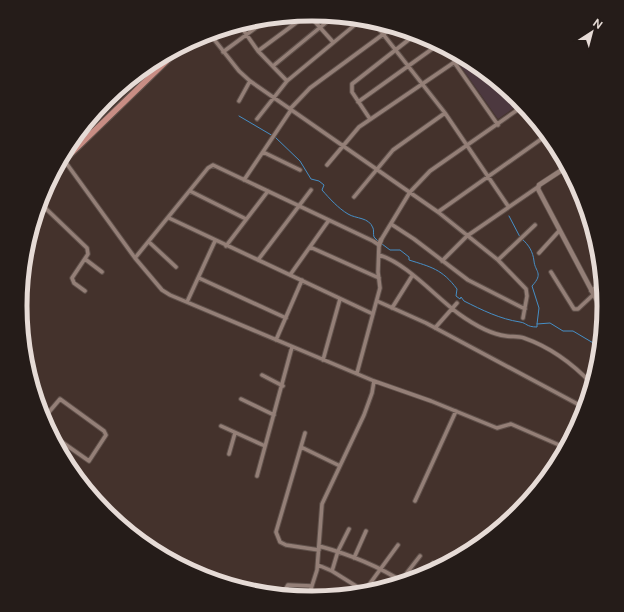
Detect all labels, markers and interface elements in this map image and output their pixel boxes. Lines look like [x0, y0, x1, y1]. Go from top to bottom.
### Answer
north arrow [572, 12, 612, 52]
text: N [591, 17, 605, 31]

